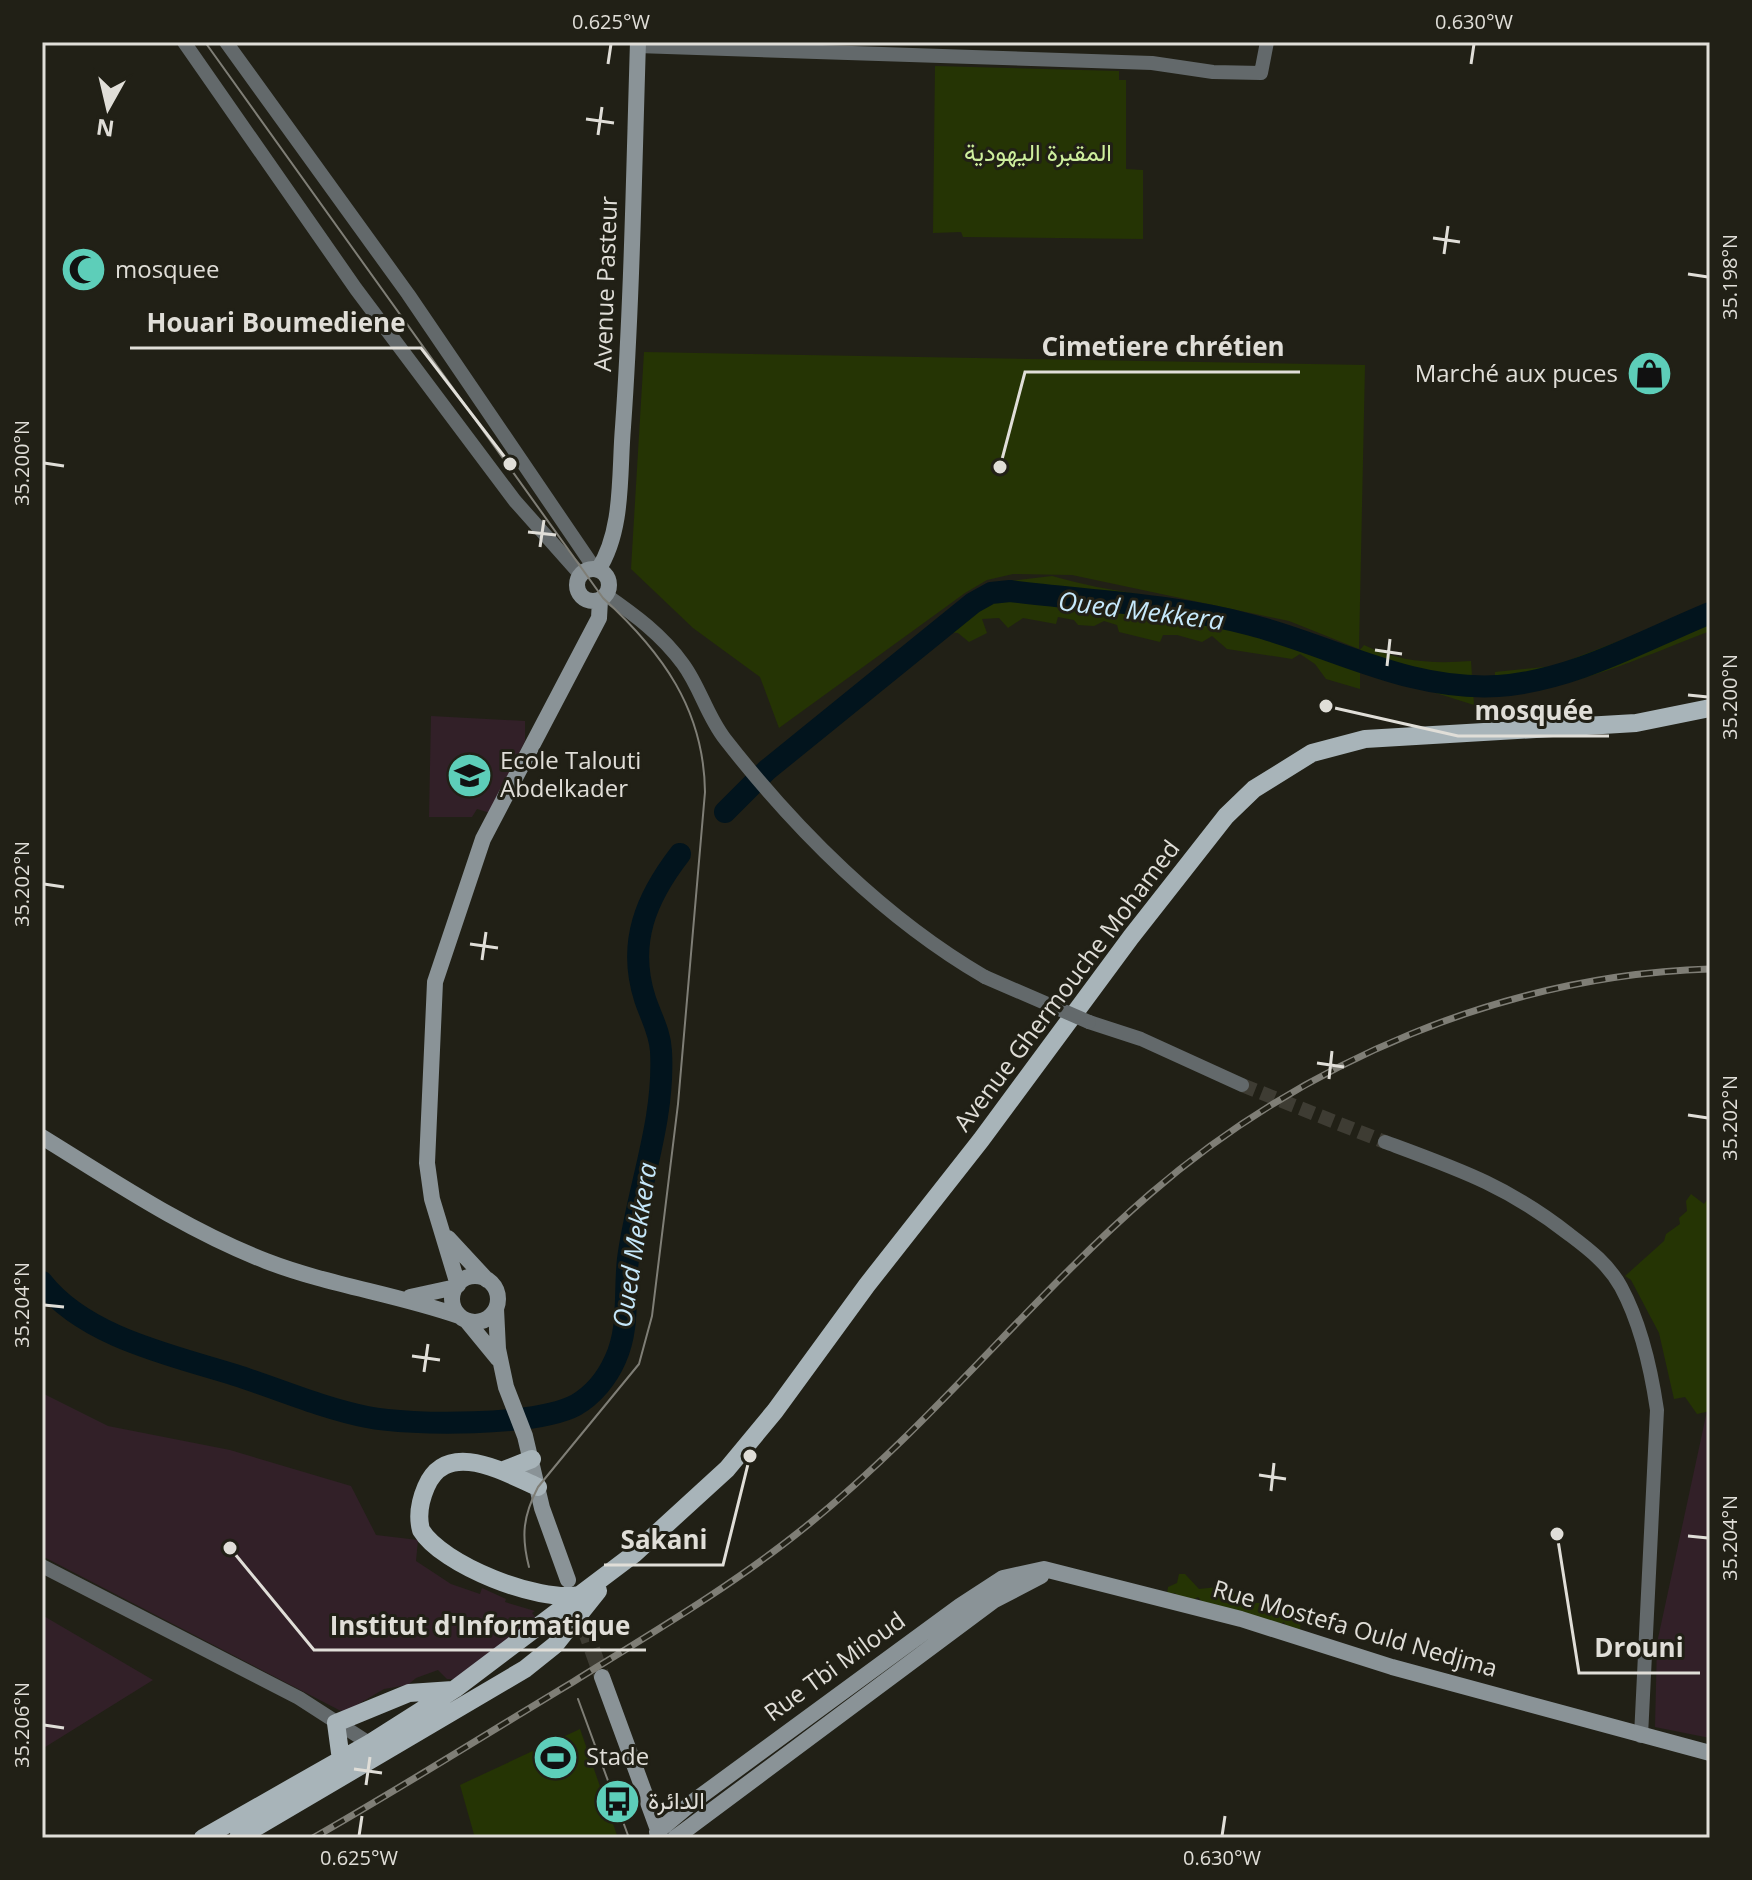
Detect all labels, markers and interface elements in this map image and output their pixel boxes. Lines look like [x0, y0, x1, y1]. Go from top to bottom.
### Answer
text: 0.625°W [572, 8, 651, 35]
text: 0.630°W [1435, 8, 1514, 35]
north arrow [68, 68, 148, 148]
text: N [94, 113, 116, 145]
park label: المقبرة اليهودية [964, 135, 1112, 168]
street label: Avenue Pasteur [585, 195, 624, 372]
text: 35.198°N [1716, 234, 1743, 320]
mosque icon: mosquee [60, 246, 108, 294]
place label: mosquee [115, 252, 219, 285]
callout: Houari Boumediene [130, 298, 421, 348]
text: Houari Boumediene [146, 304, 406, 340]
callout: Cimetiere chrétien [1025, 322, 1300, 372]
text: Cimetiere chrétien [1041, 328, 1285, 364]
shop icon: Marché aux puces [1625, 350, 1673, 398]
place label: Marché aux puces [1415, 356, 1618, 389]
text: 35.200°N [8, 420, 35, 506]
water label: Oued Mekkera [1056, 582, 1226, 638]
text: 35.200°N [1716, 654, 1743, 740]
callout: mosquée [1458, 686, 1609, 736]
text: mosquée [1475, 692, 1593, 728]
place label: Ecole Talouti Abdelkader [500, 743, 641, 804]
school or university icon: Ecole Talouti Abdelkader [445, 751, 493, 799]
street label: Avenue Ghermouche Mohamed [945, 833, 1186, 1138]
text: 35.202°N [8, 841, 35, 927]
text: 35.202°N [1716, 1075, 1743, 1161]
water label: Oued Mekkera [603, 1160, 665, 1330]
text: 35.204°N [8, 1262, 35, 1348]
text: 35.204°N [1716, 1495, 1743, 1581]
callout: Sakani [604, 1515, 723, 1565]
text: Sakani [621, 1521, 707, 1557]
street label: Rue Mostefa Ould Nedjma [1209, 1571, 1502, 1684]
callout: Institut d'Informatique [314, 1600, 646, 1650]
street label: Rue Tbi Miloud [757, 1603, 911, 1728]
text: Institut d'Informatique [330, 1607, 630, 1643]
callout: Drouni [1579, 1623, 1700, 1673]
text: Drouni [1594, 1629, 1684, 1665]
text: 35.206°N [8, 1682, 35, 1768]
sports icon: Stade [531, 1733, 579, 1781]
place label: Stade [586, 1739, 649, 1772]
bus stop icon: الدائرة [593, 1777, 641, 1825]
place label: الدائرة [648, 1783, 705, 1816]
text: 0.625°W [320, 1844, 399, 1871]
text: 0.630°W [1183, 1844, 1262, 1871]

